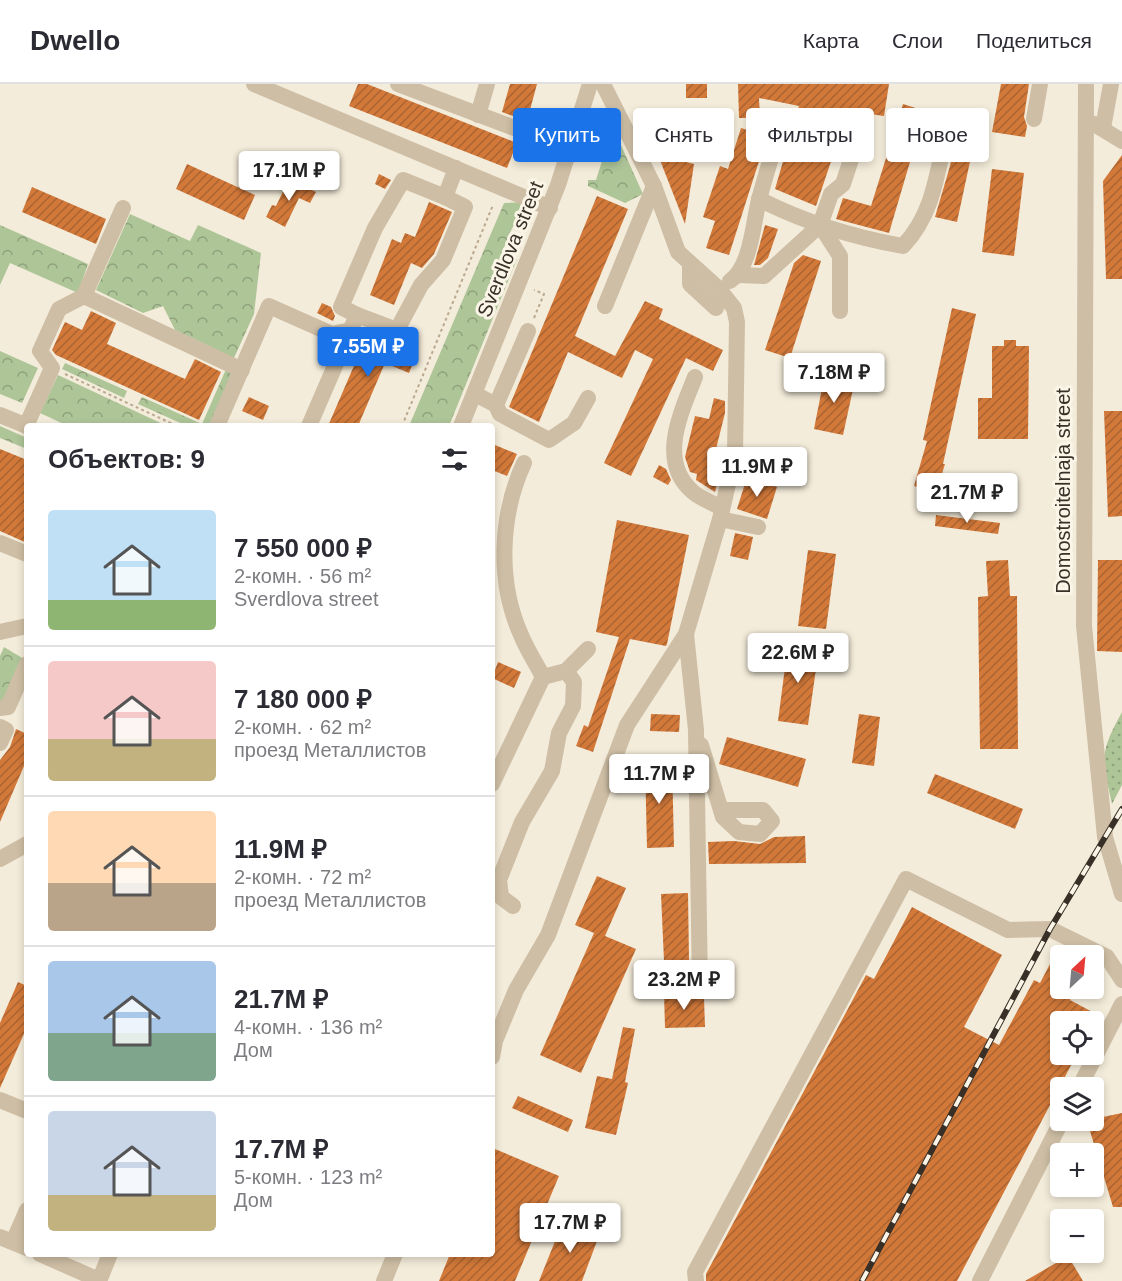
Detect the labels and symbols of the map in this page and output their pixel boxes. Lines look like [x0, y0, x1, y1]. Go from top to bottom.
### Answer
pin: 17.1M ₽ [234, 151, 344, 202]
street label: Sverdlova street [473, 177, 547, 320]
pin: 7.55M ₽ [313, 327, 423, 378]
pin: 7.18M ₽ [779, 353, 889, 404]
street label: Domostroitelnaja street [1052, 388, 1074, 594]
pin: 11.9M ₽ [702, 447, 812, 498]
pin: 21.7M ₽ [912, 473, 1022, 524]
pin: 22.6M ₽ [743, 633, 853, 684]
pin: 11.7M ₽ [604, 754, 714, 805]
north arrow [1050, 945, 1104, 999]
pin: 23.2M ₽ [629, 960, 739, 1011]
pin: 17.7M ₽ [515, 1203, 625, 1254]

